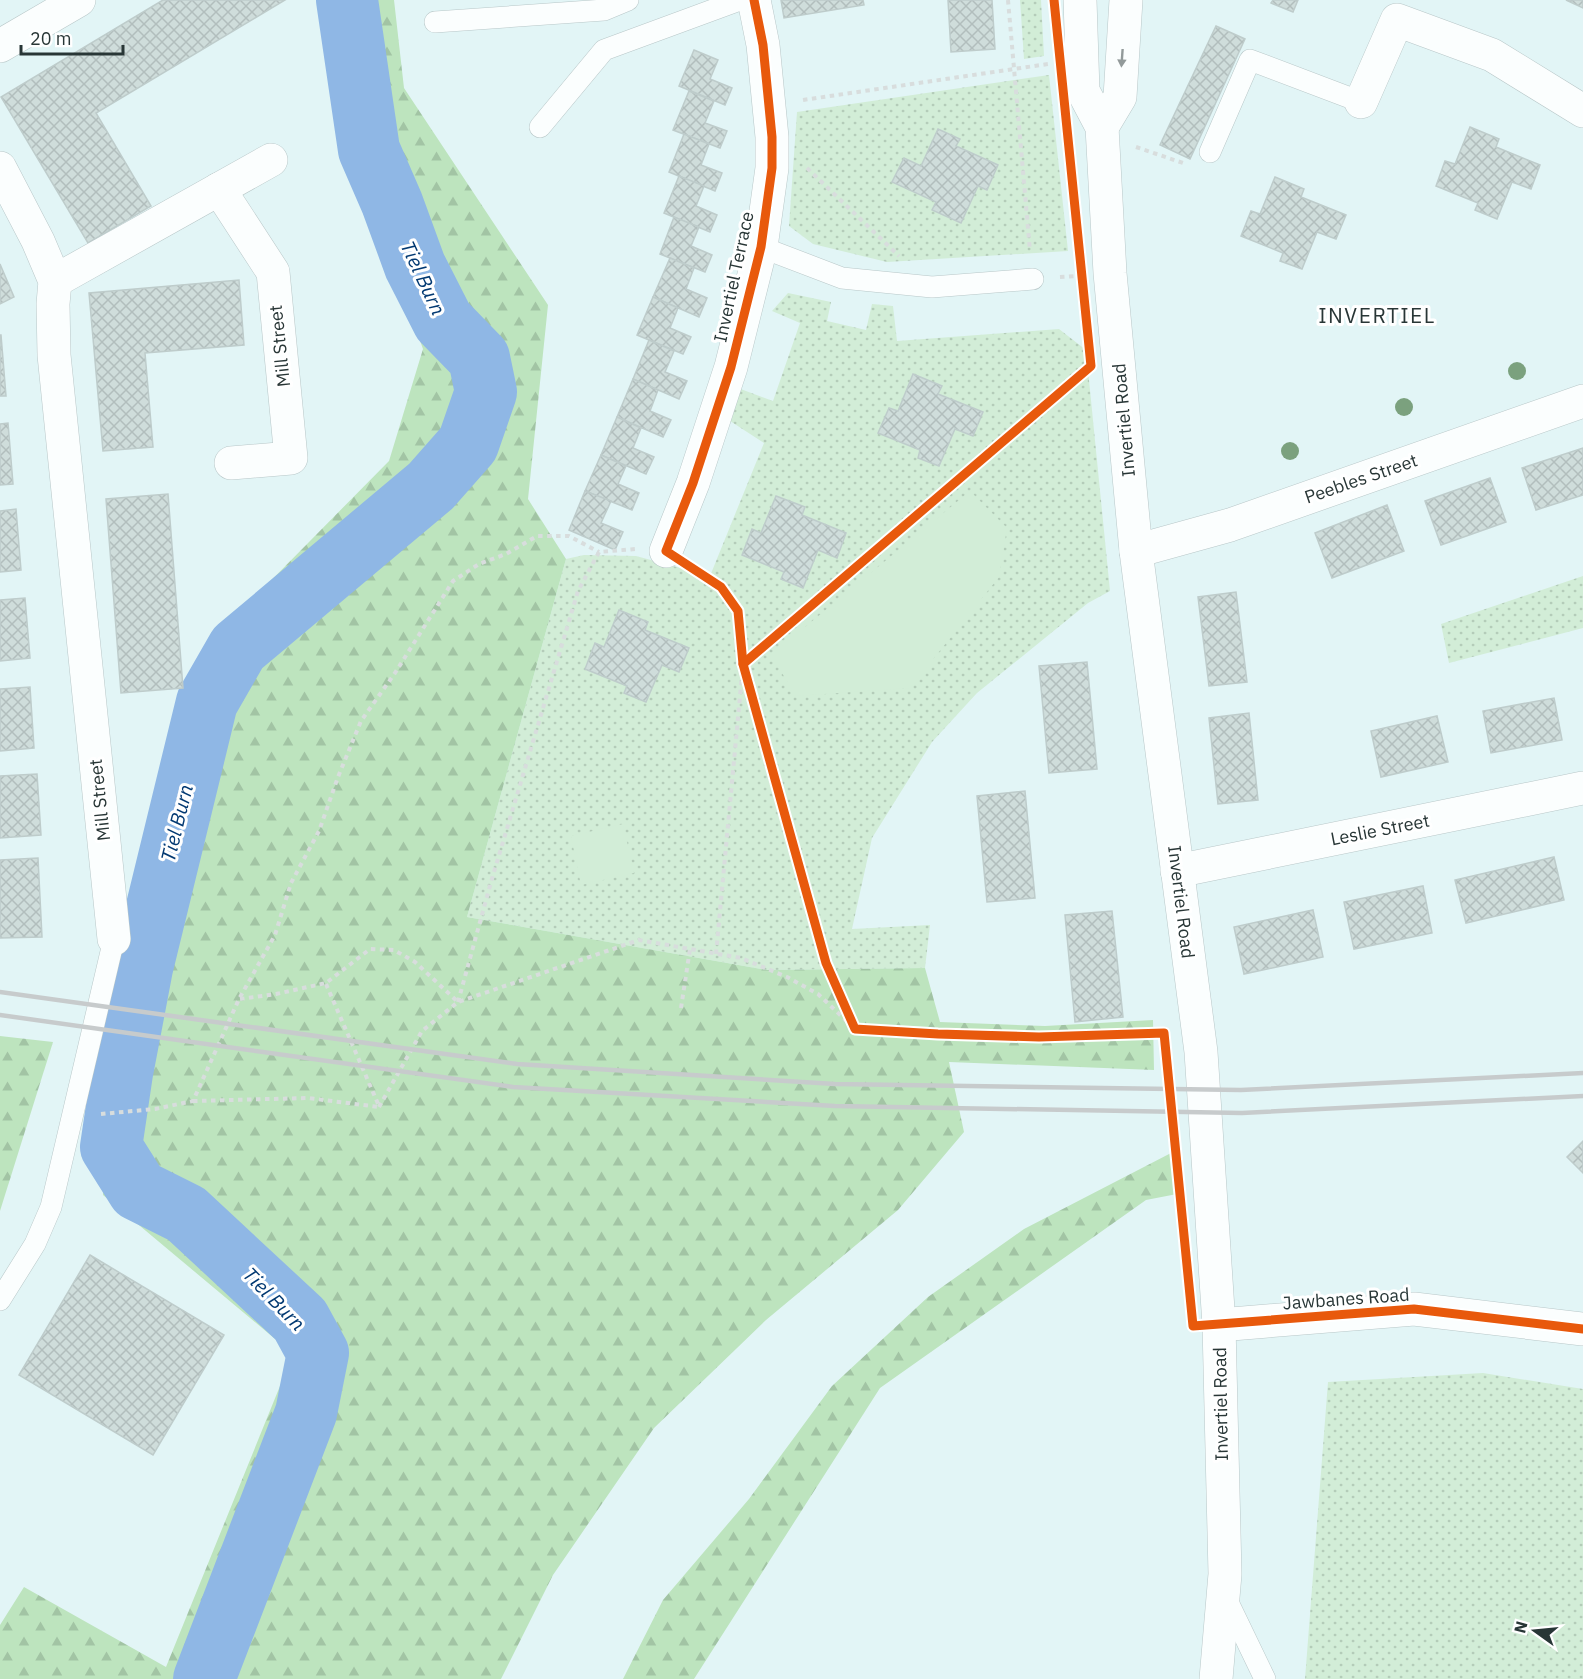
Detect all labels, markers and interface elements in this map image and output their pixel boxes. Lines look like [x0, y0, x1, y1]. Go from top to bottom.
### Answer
scale bar [21, 18, 123, 56]
text: 20 m [30, 27, 72, 50]
one-way arrow [1117, 49, 1127, 68]
street label: Invertiel Terrace [708, 209, 759, 344]
water label: Tiel Burn [395, 236, 452, 319]
district label: INVERTIEL [1318, 301, 1436, 329]
street label: Mill Street [264, 304, 295, 388]
street label: Invertiel Road [1107, 362, 1140, 478]
street label: Peebles Street [1301, 448, 1420, 509]
street label: Mill Street [84, 758, 115, 842]
water label: Tiel Burn [154, 781, 199, 864]
street label: Leslie Street [1328, 809, 1431, 850]
street label: Invertiel Road [1163, 844, 1200, 960]
water label: Tiel Burn [237, 1261, 311, 1336]
street label: Jawbanes Road [1282, 1283, 1410, 1314]
street label: Invertiel Road [1208, 1347, 1233, 1461]
north arrow [1505, 1601, 1565, 1661]
text: N [1509, 1619, 1532, 1635]

